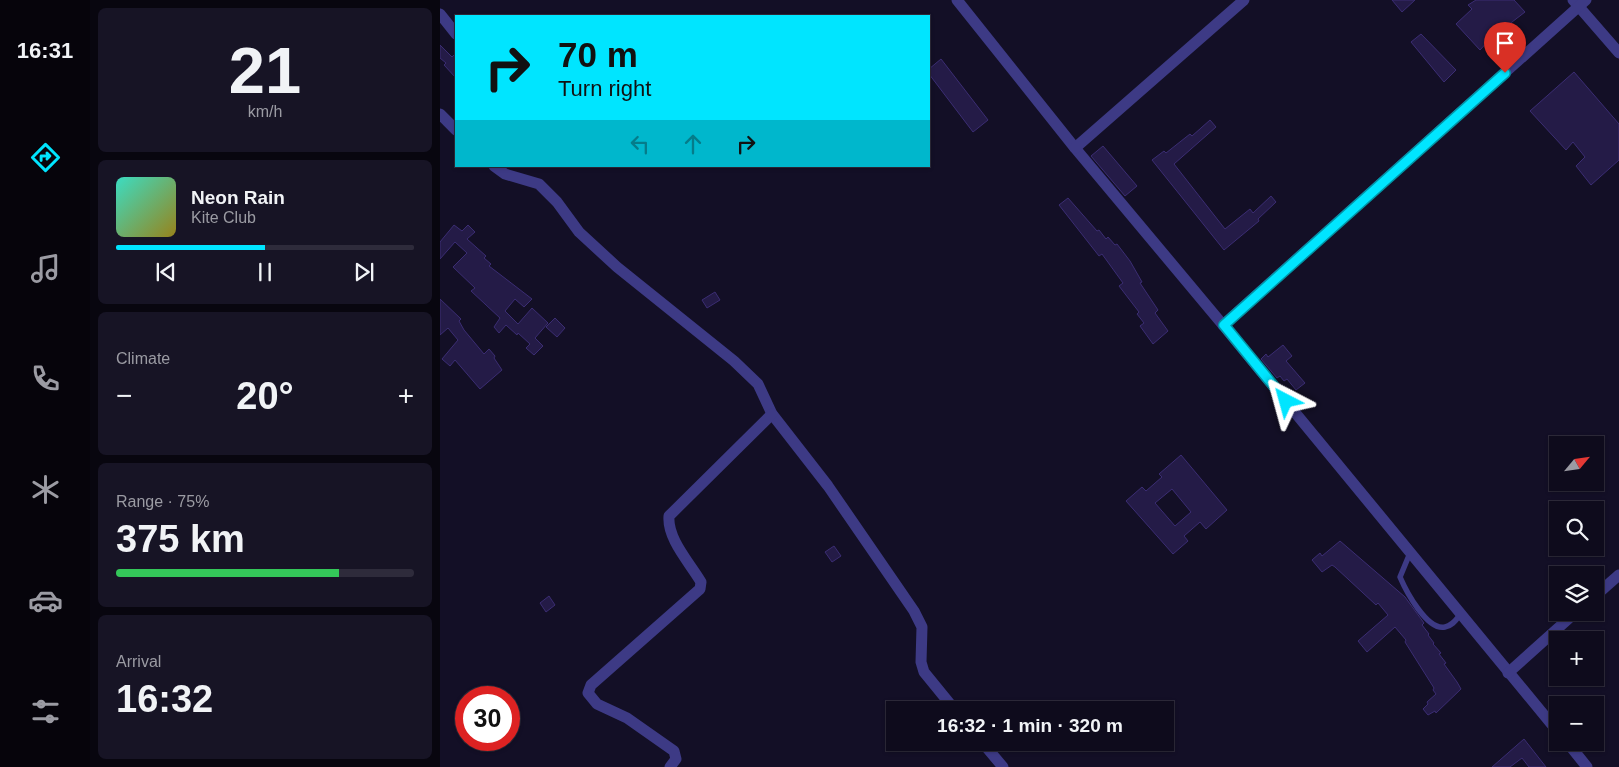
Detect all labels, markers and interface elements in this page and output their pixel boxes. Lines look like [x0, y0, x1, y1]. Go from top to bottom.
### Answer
pin [1484, 22, 1526, 73]
icon: arrive [1491, 29, 1519, 57]
text: 21 [229, 34, 301, 107]
icon: right [475, 35, 540, 100]
text: 70 m [558, 35, 638, 74]
text: 16:31 [17, 38, 73, 63]
text: Turn right [558, 76, 651, 101]
text: km/h [248, 103, 282, 120]
icon: left [626, 130, 654, 158]
icon: ahead [679, 130, 707, 158]
icon: right [732, 130, 760, 158]
icon: directions [28, 140, 63, 175]
text: Neon Rain [191, 187, 285, 208]
text: Kite Club [191, 209, 256, 226]
icon: music [28, 251, 63, 286]
icon: previous [152, 258, 180, 286]
icon: pause [251, 258, 279, 286]
icon: next [350, 258, 378, 286]
text: Climate [116, 350, 170, 367]
icon: phone [28, 361, 63, 396]
position arrow [1259, 374, 1311, 426]
text: 20° [236, 375, 294, 417]
text: − [116, 380, 132, 411]
text: + [398, 380, 414, 411]
north arrow [1549, 436, 1604, 491]
map controls [1549, 436, 1604, 751]
icon: climate [28, 472, 63, 507]
text: Range · 75% [116, 493, 209, 510]
button: search [1549, 501, 1604, 556]
text: 375 km [116, 518, 245, 560]
button: layers [1549, 566, 1604, 621]
icon: car [28, 583, 63, 618]
button: + [1549, 631, 1604, 686]
text: Arrival [116, 653, 161, 670]
text: 16:32 [116, 678, 213, 720]
speed limit sign: 30 [455, 686, 520, 751]
icon: filters [28, 694, 63, 729]
button: − [1549, 696, 1604, 751]
text: 16:32 · 1 min · 320 m [937, 715, 1123, 736]

